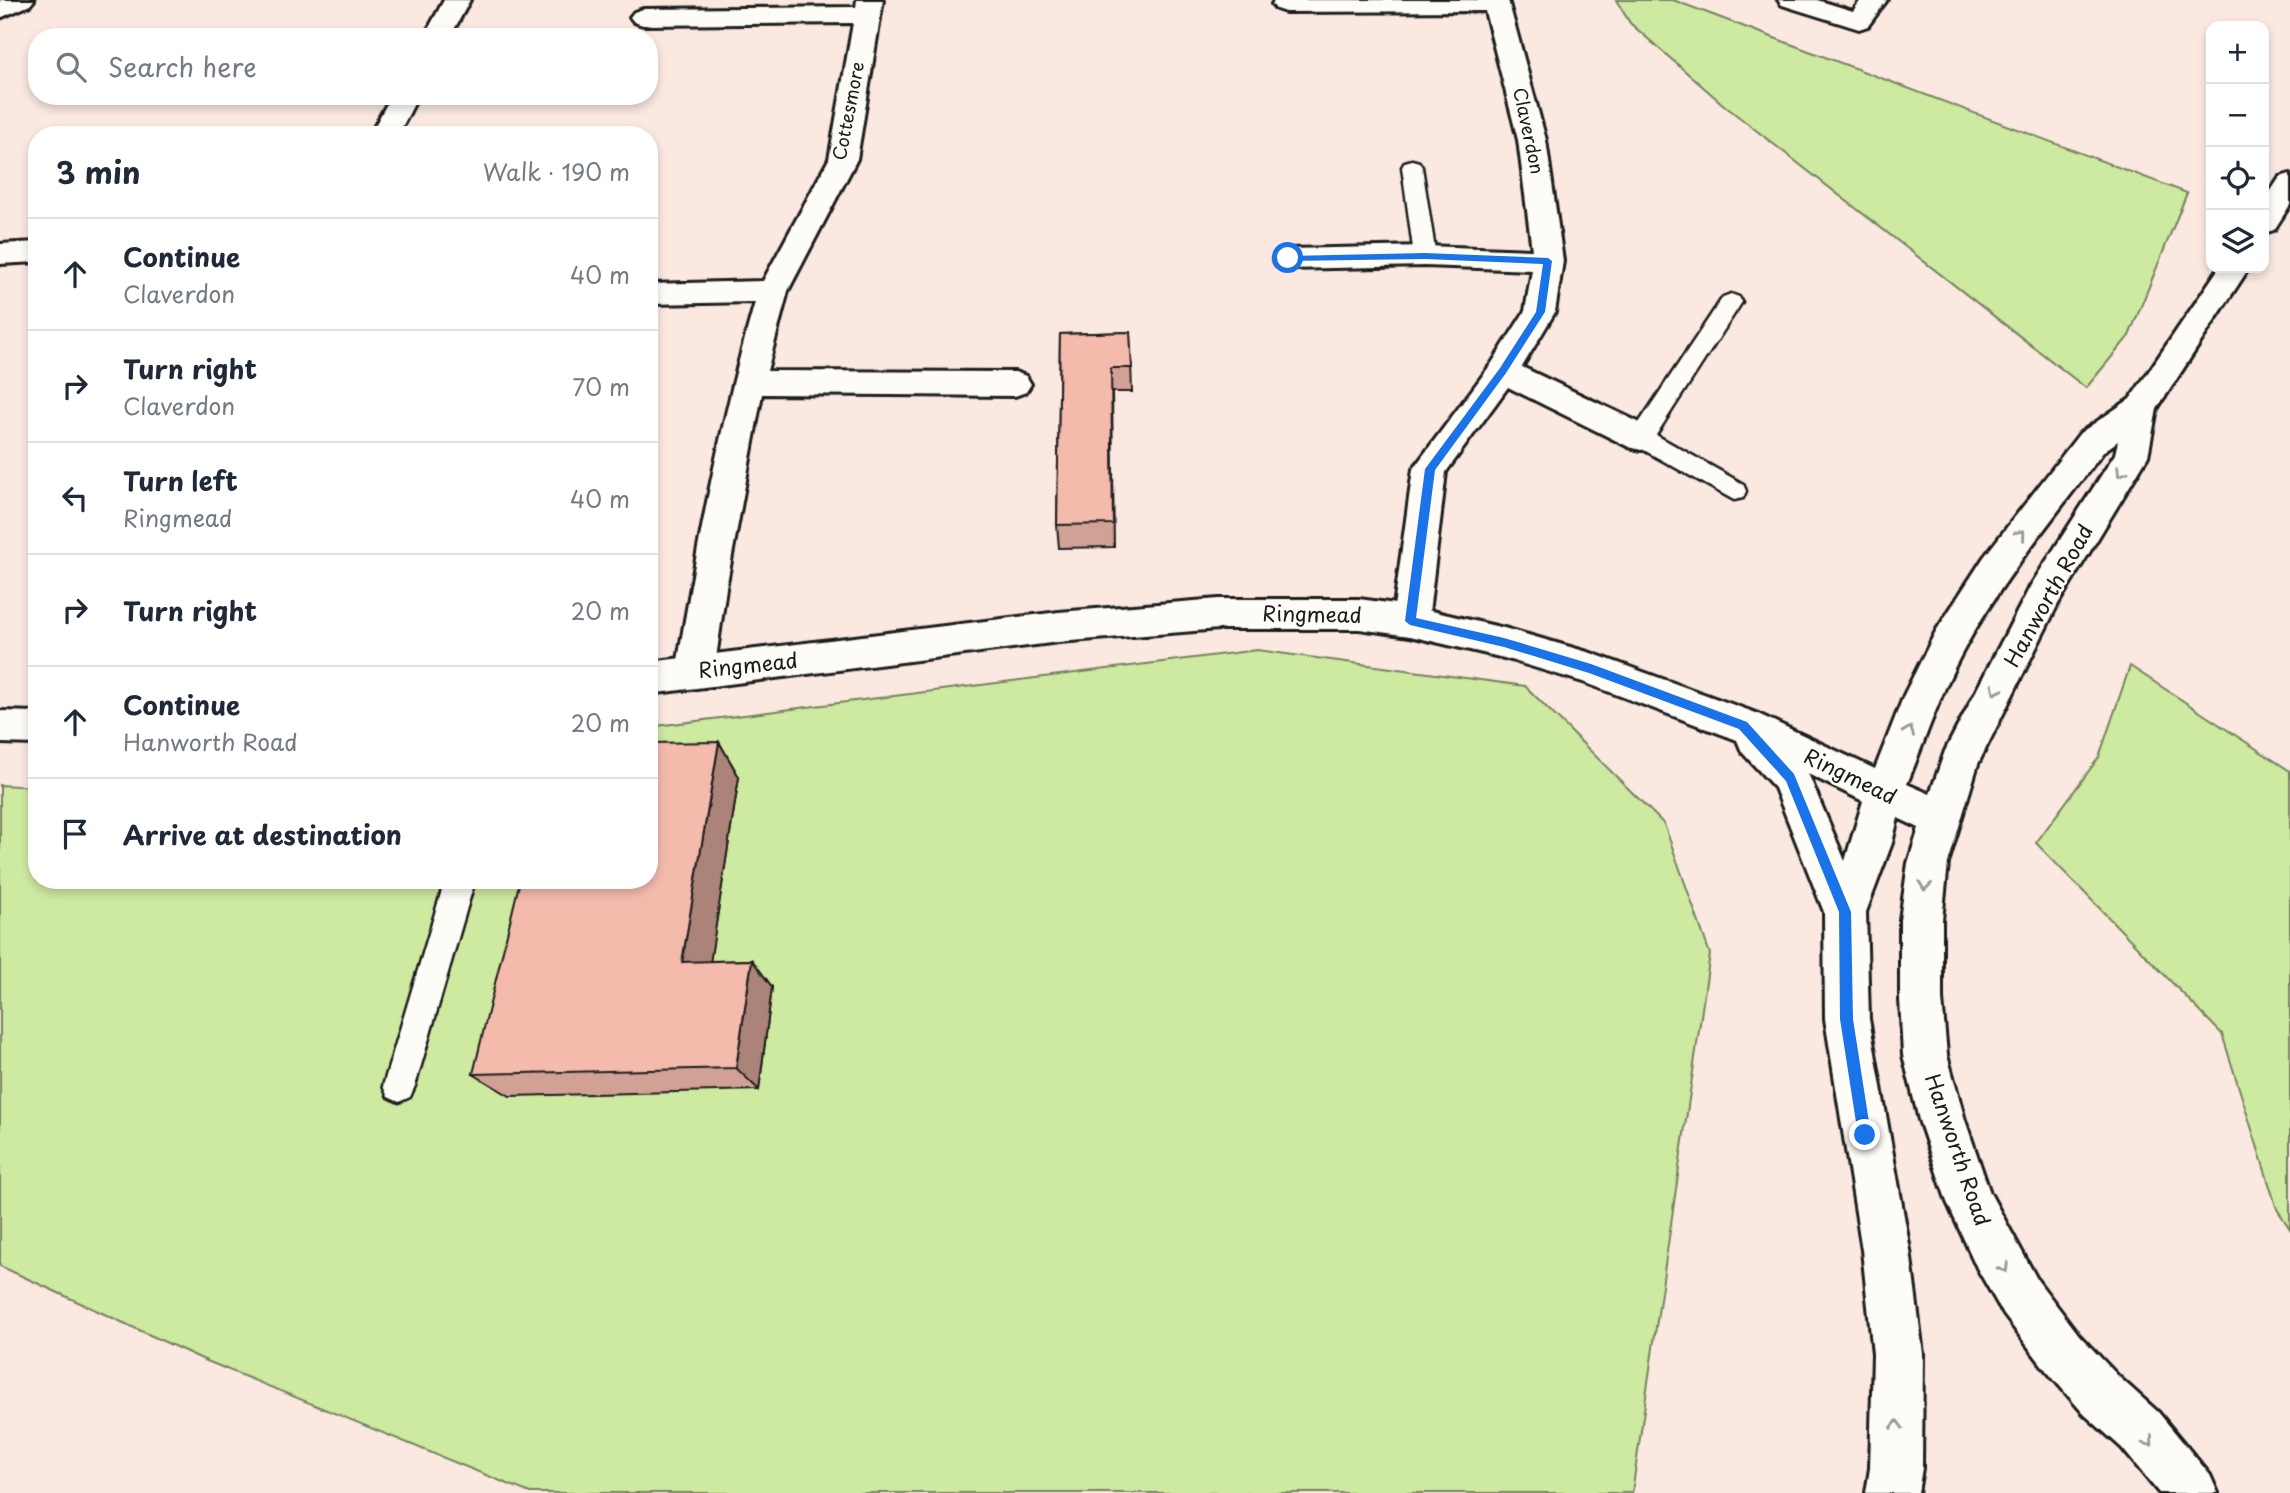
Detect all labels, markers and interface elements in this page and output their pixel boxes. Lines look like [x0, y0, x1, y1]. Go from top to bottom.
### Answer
map controls [2206, 21, 2269, 273]
button: + [2206, 21, 2269, 84]
search box [28, 28, 658, 105]
text: Search here [108, 47, 257, 86]
icon: search [52, 48, 90, 86]
street label: Cottesmore [825, 59, 870, 162]
button: − [2206, 84, 2269, 147]
street label: Claverdon [1507, 85, 1552, 176]
button: locate [2206, 147, 2269, 210]
text: 3 min [56, 149, 141, 194]
text: Walk · 190 m [483, 154, 630, 189]
button: layers [2206, 210, 2269, 273]
text: Continue [123, 237, 240, 276]
route start [1272, 242, 1303, 273]
icon: ahead [56, 255, 94, 293]
text: 40 m [570, 257, 630, 292]
text: Claverdon [123, 276, 235, 311]
text: Turn right [123, 349, 257, 388]
icon: right [56, 367, 94, 405]
text: 70 m [572, 369, 630, 404]
text: Claverdon [123, 388, 235, 423]
text: Turn left [123, 461, 238, 500]
one-way arrow [2117, 464, 2130, 477]
icon: left [56, 479, 94, 517]
text: 40 m [570, 481, 630, 516]
text: Ringmead [123, 500, 232, 535]
street label: Hanworth Road [1995, 518, 2100, 672]
one-way arrow [2013, 530, 2026, 542]
icon: right [56, 591, 94, 629]
text: Turn right [123, 591, 257, 630]
text: 20 m [571, 593, 630, 628]
street label: Ringmead [1262, 596, 1362, 630]
street label: Ringmead [696, 643, 799, 685]
one-way arrow [1991, 683, 2004, 695]
text: Continue [123, 685, 240, 724]
icon: ahead [56, 703, 94, 741]
text: 20 m [571, 705, 630, 740]
text: Hanworth Road [123, 724, 298, 759]
one-way arrow [1900, 725, 1914, 737]
street label: Ringmead [1799, 739, 1903, 811]
icon: arrive [56, 815, 94, 853]
text: Arrive at destination [123, 815, 402, 854]
one-way arrow [1918, 880, 1933, 891]
street label: Hanworth Road [1918, 1069, 2000, 1230]
route end [1849, 1119, 1880, 1150]
one-way arrow [1996, 1260, 2009, 1273]
one-way arrow [1889, 1419, 1905, 1430]
one-way arrow [2141, 1433, 2153, 1446]

